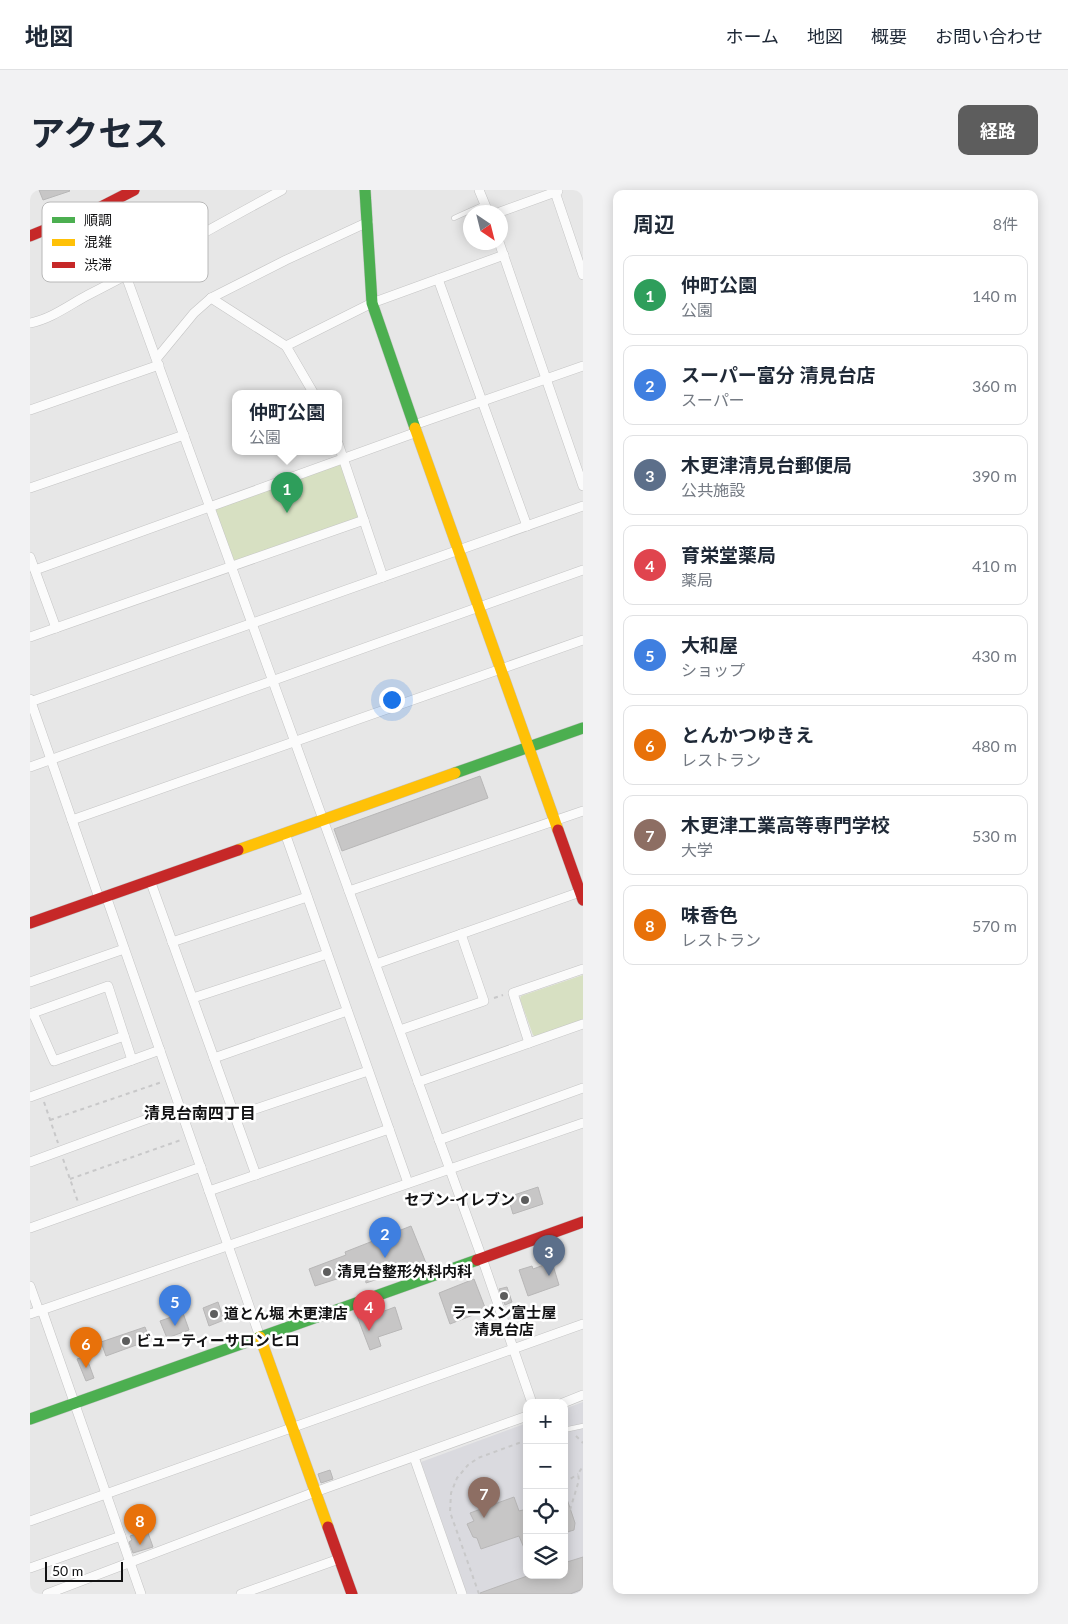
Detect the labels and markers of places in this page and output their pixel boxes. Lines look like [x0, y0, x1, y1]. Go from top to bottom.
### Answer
pin: 1 [271, 472, 303, 513]
place label: セブン-イレブン [404, 1190, 515, 1208]
marker: セブン-イレブン [519, 1194, 531, 1206]
pin: 2 [369, 1217, 401, 1258]
pin: 3 [533, 1235, 565, 1276]
place label: 清見台整形外科内科 [337, 1262, 472, 1280]
marker: 清見台整形外科内科 [321, 1266, 333, 1278]
pin: 5 [159, 1285, 191, 1326]
pin: 4 [353, 1290, 385, 1331]
marker: ラーメン富士屋 清見台店 [498, 1290, 510, 1302]
place label: ラーメン富士屋 清見台店 [452, 1303, 556, 1338]
place label: 道とん堀 木更津店 [224, 1304, 348, 1322]
marker: 道とん堀 木更津店 [208, 1308, 220, 1320]
pin: 6 [70, 1327, 102, 1368]
place label: ビューティーサロンヒロ [136, 1331, 300, 1349]
marker: ビューティーサロンヒロ [120, 1335, 132, 1347]
pin: 7 [468, 1477, 500, 1518]
pin: 8 [124, 1504, 156, 1545]

